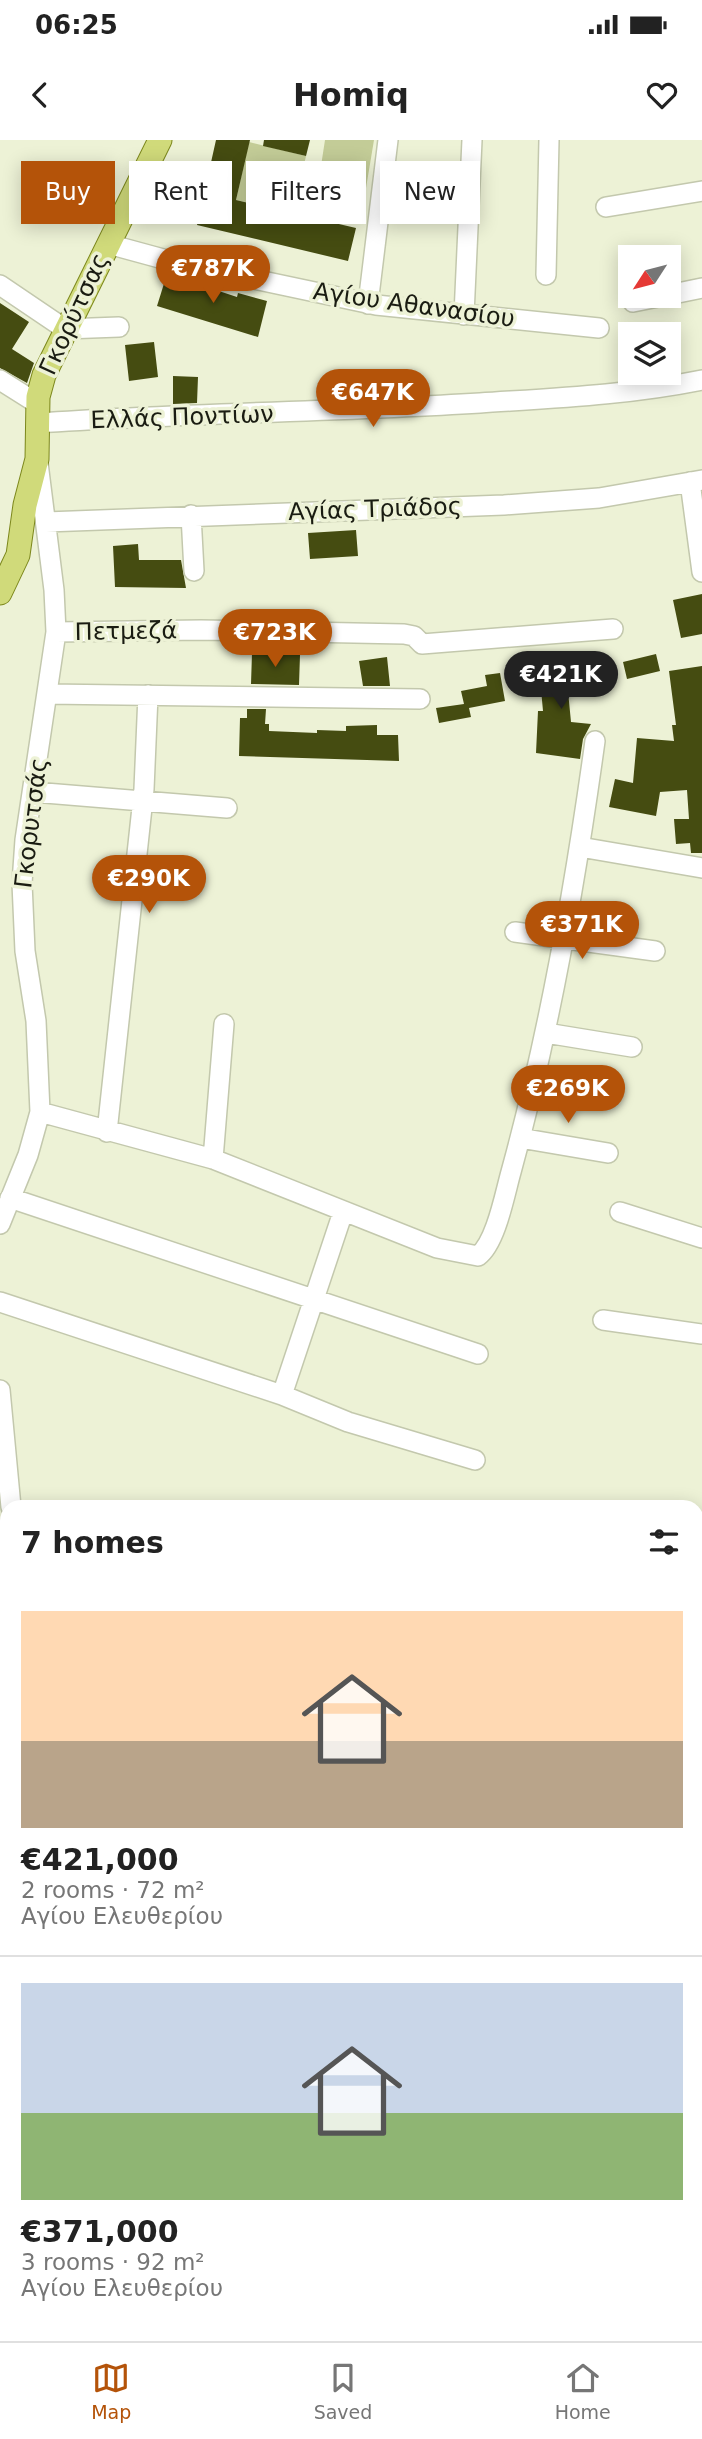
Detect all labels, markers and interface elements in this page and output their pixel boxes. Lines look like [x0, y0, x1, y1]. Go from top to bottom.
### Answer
text: 06:25 [35, 10, 118, 40]
icon: back [21, 76, 59, 114]
text: Homiq [293, 76, 409, 114]
icon: heart [643, 76, 681, 114]
chip: Buy [21, 161, 115, 224]
chip: Rent [129, 161, 232, 224]
chip: Filters [246, 161, 366, 224]
chip: New [380, 161, 480, 224]
north arrow [618, 245, 681, 308]
map controls [618, 245, 681, 385]
pin: €787K [164, 246, 262, 305]
street label: Γκορύτσας [34, 249, 114, 379]
text: €787K [172, 255, 254, 281]
street label: Αγίου Αθανασίου [312, 277, 516, 333]
button: layers [618, 322, 681, 385]
pin: €647K [324, 370, 422, 429]
text: €647K [332, 379, 414, 405]
street label: Ελλάς Ποντίων [90, 400, 274, 434]
street label: Αγίας Τριάδος [288, 492, 462, 526]
pin: €723K [226, 610, 324, 669]
street label: Πετμεζά [74, 616, 178, 646]
text: €723K [234, 619, 316, 645]
pin: €421K [512, 652, 610, 711]
text: €421K [520, 661, 602, 687]
street label: Γκορυτσάς [9, 756, 53, 890]
pin: €290K [100, 856, 198, 915]
text: €290K [108, 865, 190, 891]
pin: €371K [533, 902, 631, 961]
text: €371K [541, 911, 623, 937]
pin: €269K [519, 1066, 617, 1125]
text: €269K [527, 1075, 609, 1101]
icon: filters [645, 1523, 683, 1561]
text: 7 homes [21, 1525, 164, 1560]
icon: home [289, 1656, 415, 1782]
text: €421,000 [21, 1842, 179, 1877]
text: 2 rooms · 72 m² [21, 1877, 205, 1903]
text: Αγίου Ελευθερίου [21, 1903, 223, 1929]
icon: home [289, 2028, 415, 2154]
text: €371,000 [21, 2214, 179, 2249]
text: 3 rooms · 92 m² [21, 2249, 205, 2275]
text: Αγίου Ελευθερίου [21, 2275, 223, 2301]
tab: Map [91, 2359, 131, 2423]
tab: Saved [314, 2359, 372, 2423]
tab: Home [555, 2359, 611, 2423]

